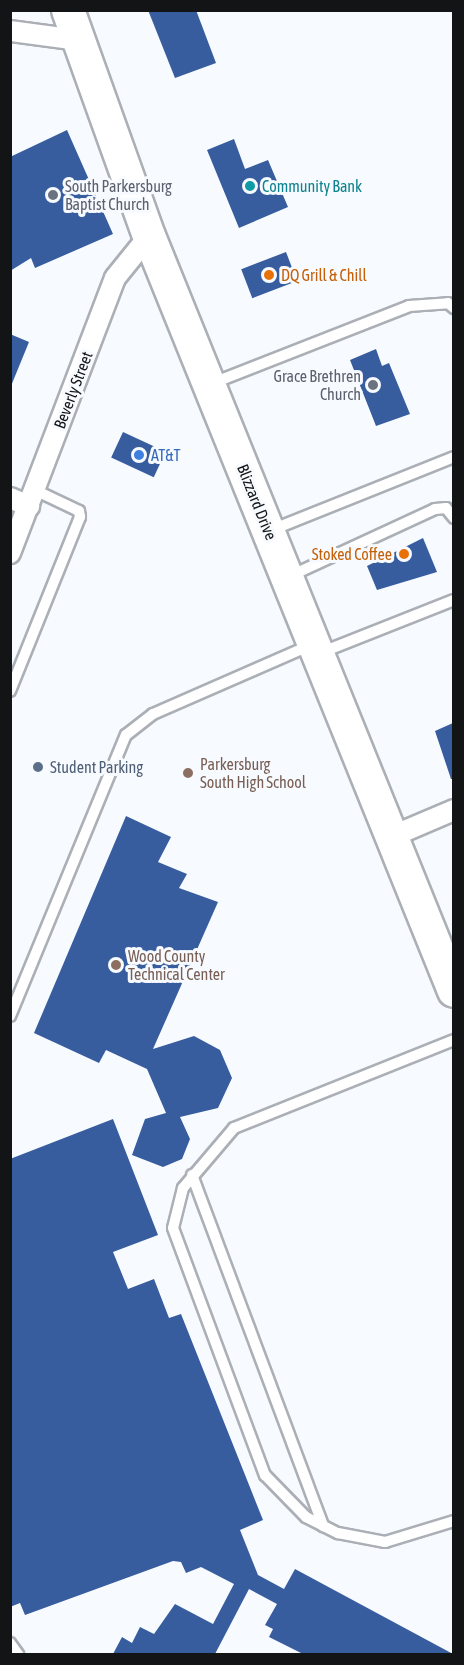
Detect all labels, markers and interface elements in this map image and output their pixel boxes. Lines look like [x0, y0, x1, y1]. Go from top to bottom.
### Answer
place label: South Parkersburg Baptist Church [65, 176, 172, 214]
place label: Community Bank [262, 176, 362, 196]
marker: Community Bank [243, 179, 257, 193]
marker: South Parkersburg Baptist Church [46, 188, 60, 202]
place label: DQ Grill & Chill [281, 265, 367, 285]
marker: DQ Grill & Chill [262, 268, 276, 282]
street label: Beverly Street [50, 349, 96, 431]
place label: Grace Brethren Church [274, 366, 361, 404]
marker: Grace Brethren Church [366, 378, 380, 392]
place label: AT&T [151, 445, 181, 465]
marker: AT&T [132, 448, 146, 462]
street label: Blizzard Drive [233, 461, 281, 543]
place label: Stoked Coffee [312, 544, 392, 564]
marker: Stoked Coffee [397, 547, 411, 561]
place label: Parkersburg South High School [200, 754, 306, 792]
place label: Student Parking [50, 757, 143, 777]
marker: Student Parking [31, 760, 45, 774]
marker: Parkersburg South High School [181, 766, 195, 780]
place label: Wood County Technical Center [128, 946, 225, 984]
marker: Wood County Technical Center [109, 958, 123, 972]

